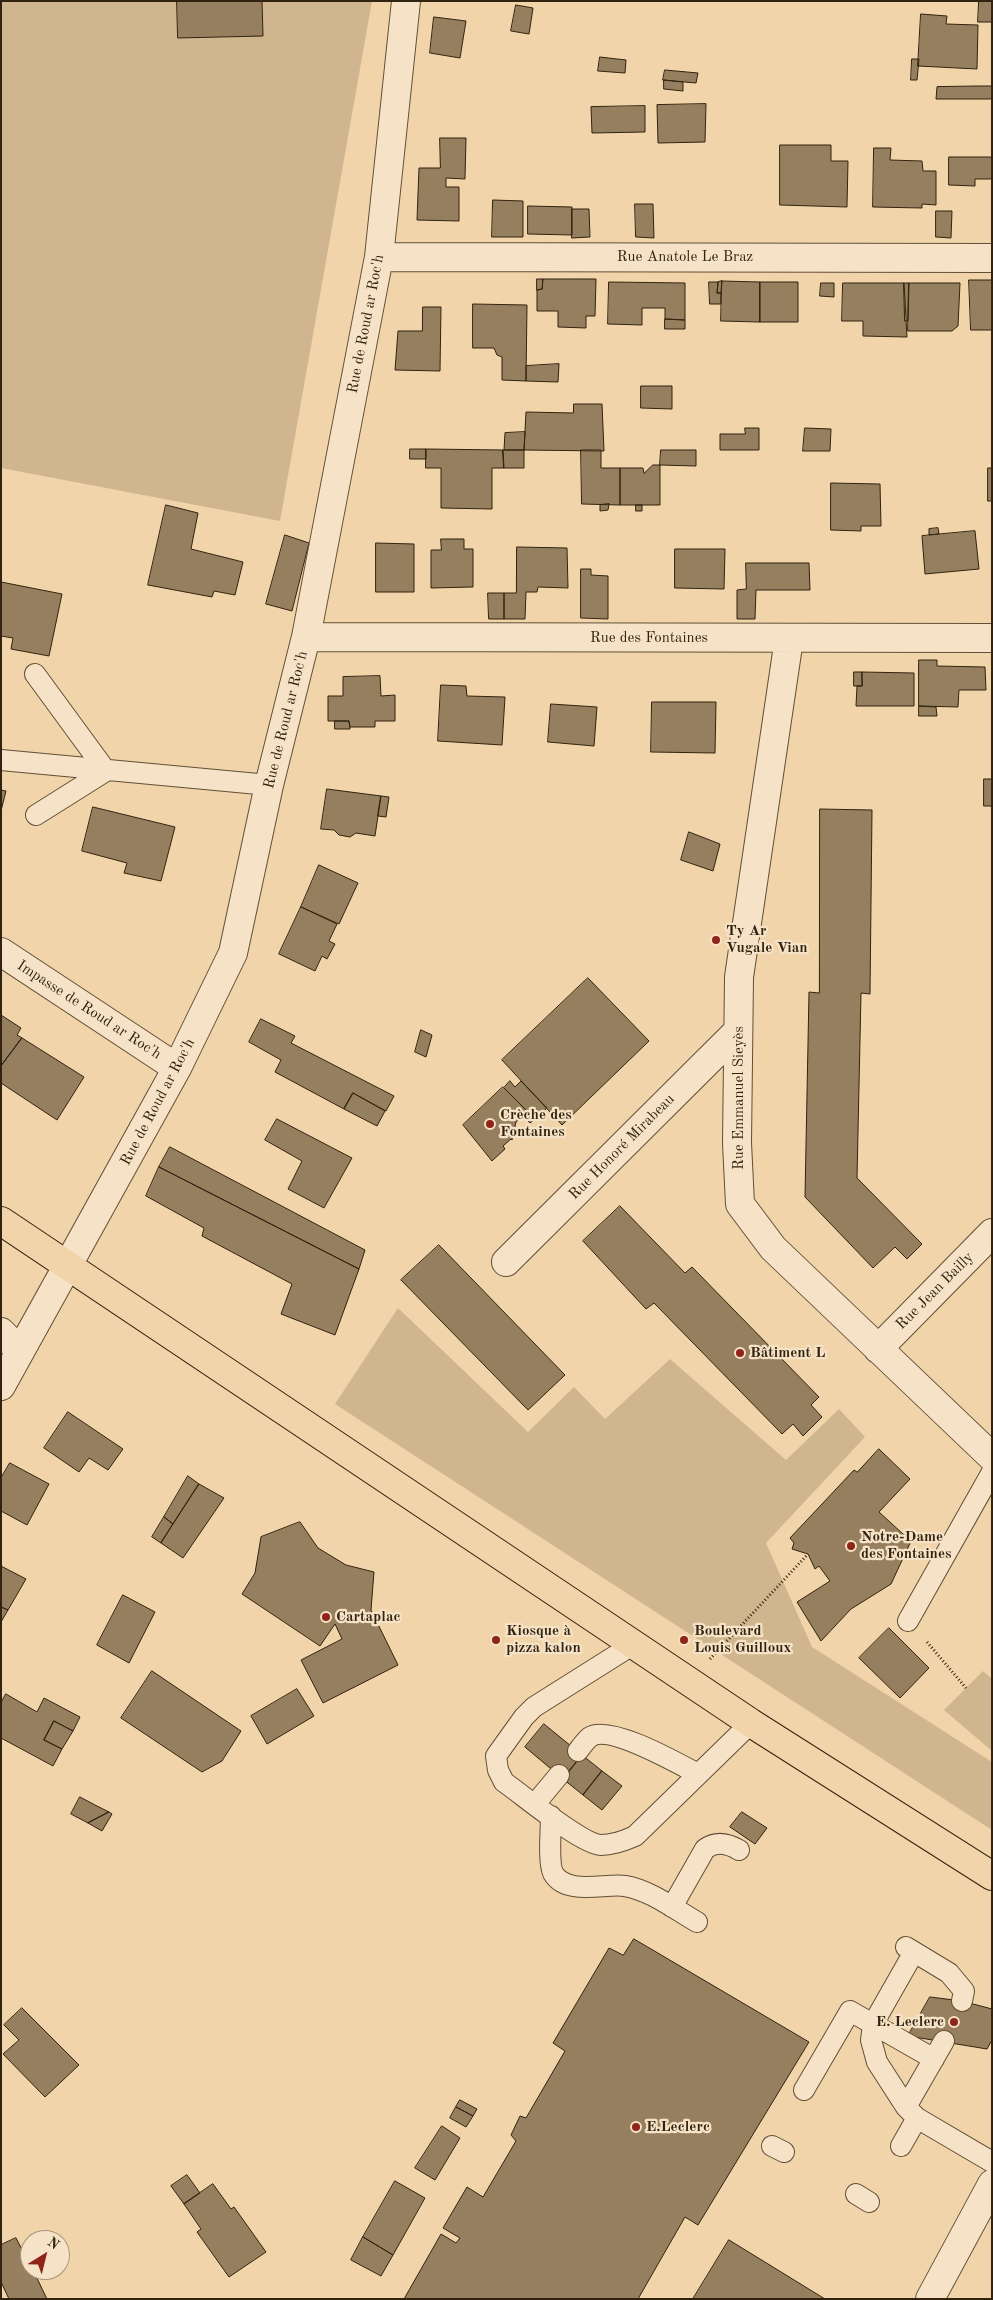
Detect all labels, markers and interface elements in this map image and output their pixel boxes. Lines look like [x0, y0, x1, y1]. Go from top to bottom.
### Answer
street label: Rue Anatole Le Braz [617, 248, 753, 266]
street label: Rue de Roud ar Roc'h [344, 253, 388, 395]
street label: Rue des Fontaines [590, 629, 708, 647]
street label: Rue de Roud ar Roc'h [260, 649, 312, 791]
place label: Ty Ar Vugale Vian [726, 922, 808, 957]
marker: Ty Ar Vugale Vian [710, 934, 722, 946]
street label: Impasse de Roud ar Roc'h [13, 957, 165, 1063]
street label: Rue Emmanuel Sieyès [730, 1026, 748, 1170]
street label: Rue de Roud ar Roc'h [117, 1035, 199, 1169]
street label: Rue Honoré Mirabeau [565, 1090, 679, 1204]
place label: Crèche des Fontaines [500, 1106, 572, 1141]
marker: Crèche des Fontaines [484, 1118, 496, 1130]
street label: Rue Jean Bailly [892, 1248, 978, 1334]
place label: Bâtiment L [750, 1344, 825, 1362]
marker: Bâtiment L [734, 1347, 746, 1359]
place label: Notre-Dame des Fontaines [861, 1528, 951, 1563]
marker: Notre-Dame des Fontaines [845, 1540, 857, 1552]
place label: Cartaplac [336, 1608, 401, 1626]
marker: Cartaplac [320, 1611, 332, 1623]
place label: Kiosque à pizza kalon [506, 1622, 581, 1657]
place label: Boulevard Louis Guilloux [694, 1622, 791, 1657]
marker: Kiosque à pizza kalon [490, 1634, 502, 1646]
marker: Boulevard Louis Guilloux [678, 1634, 690, 1646]
place label: E. Leclerc [876, 2013, 944, 2031]
marker: E. Leclerc [948, 2016, 960, 2028]
place label: E.Leclerc [646, 2118, 710, 2136]
marker: E.Leclerc [630, 2121, 642, 2133]
north arrow [20, 2230, 70, 2280]
text: N [45, 2235, 62, 2252]

